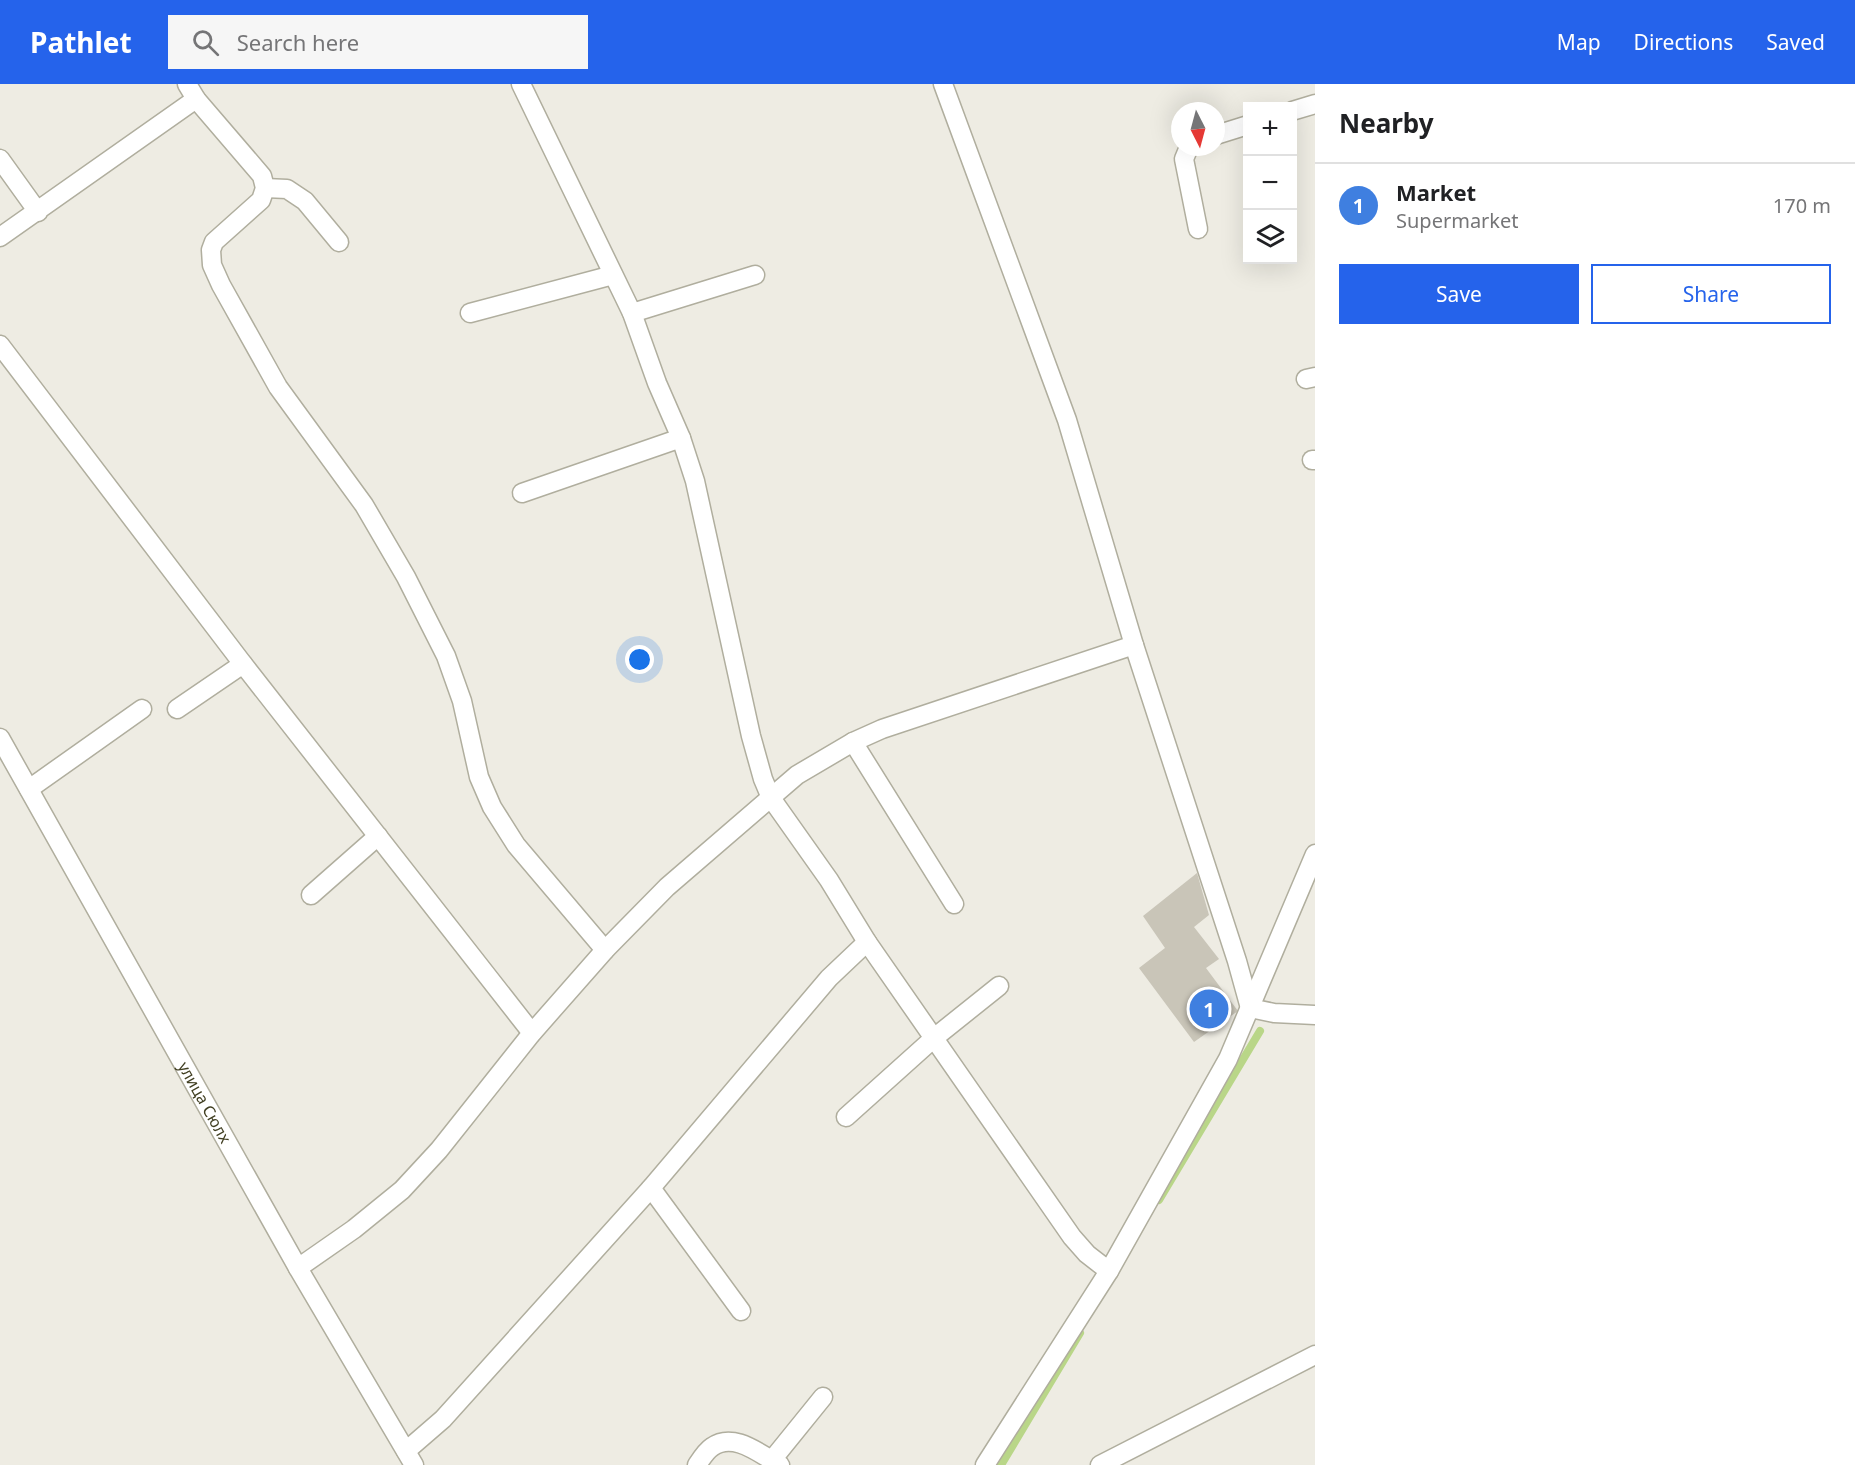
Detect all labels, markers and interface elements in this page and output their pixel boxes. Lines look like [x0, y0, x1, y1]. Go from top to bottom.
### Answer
search box [168, 15, 588, 69]
text: Pathlet [30, 23, 132, 61]
icon: search [189, 26, 222, 59]
text: Search here [237, 27, 359, 57]
text: Map [1557, 28, 1601, 56]
text: Directions [1634, 28, 1733, 56]
text: Saved [1766, 28, 1825, 56]
north arrow [1171, 102, 1225, 156]
map controls [1243, 102, 1297, 264]
button: + [1243, 102, 1297, 156]
text: Nearby [1339, 105, 1434, 141]
button: − [1243, 156, 1297, 210]
text: Market [1396, 177, 1476, 207]
text: 1 [1353, 192, 1364, 219]
text: 170 m [1773, 192, 1831, 219]
text: Supermarket [1396, 207, 1519, 234]
button: layers [1243, 210, 1297, 264]
button: Save [1339, 264, 1579, 324]
button: Share [1591, 264, 1831, 324]
your location [625, 645, 654, 674]
pin: 1 [1190, 986, 1228, 1032]
street label: улица Сюлх [173, 1058, 237, 1148]

